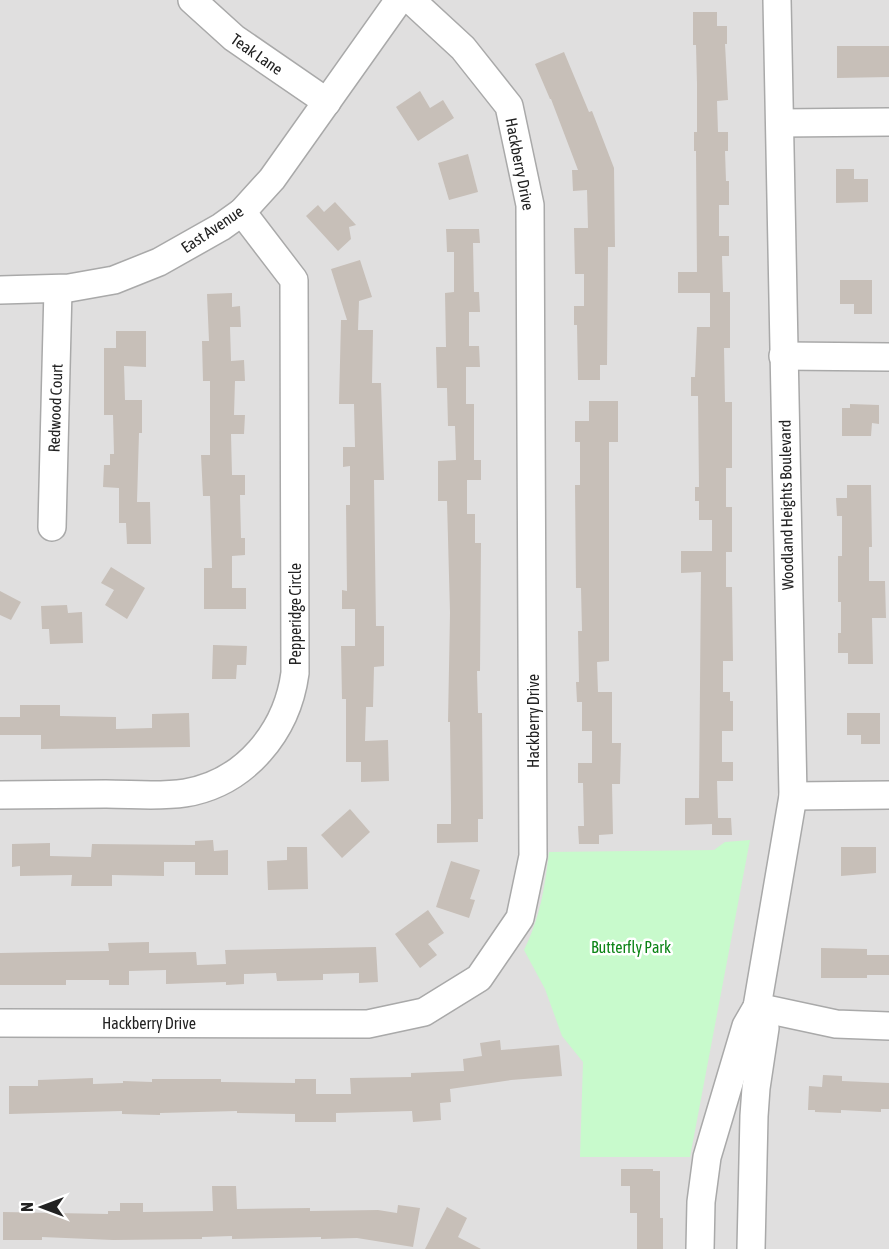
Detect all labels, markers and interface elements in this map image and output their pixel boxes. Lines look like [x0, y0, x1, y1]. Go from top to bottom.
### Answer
street label: Teak Lane [228, 30, 286, 78]
street label: Hackberry Drive [501, 116, 538, 212]
street label: East Avenue [178, 202, 246, 256]
street label: Redwood Court [44, 363, 66, 453]
street label: Woodland Heights Boulevard [776, 420, 797, 590]
street label: Pepperidge Circle [286, 563, 305, 665]
street label: Hackberry Drive [524, 674, 543, 768]
park label: Butterfly Park [591, 938, 671, 957]
street label: Hackberry Drive [102, 1014, 196, 1033]
north arrow [12, 1177, 72, 1237]
text: N [18, 1202, 36, 1212]

